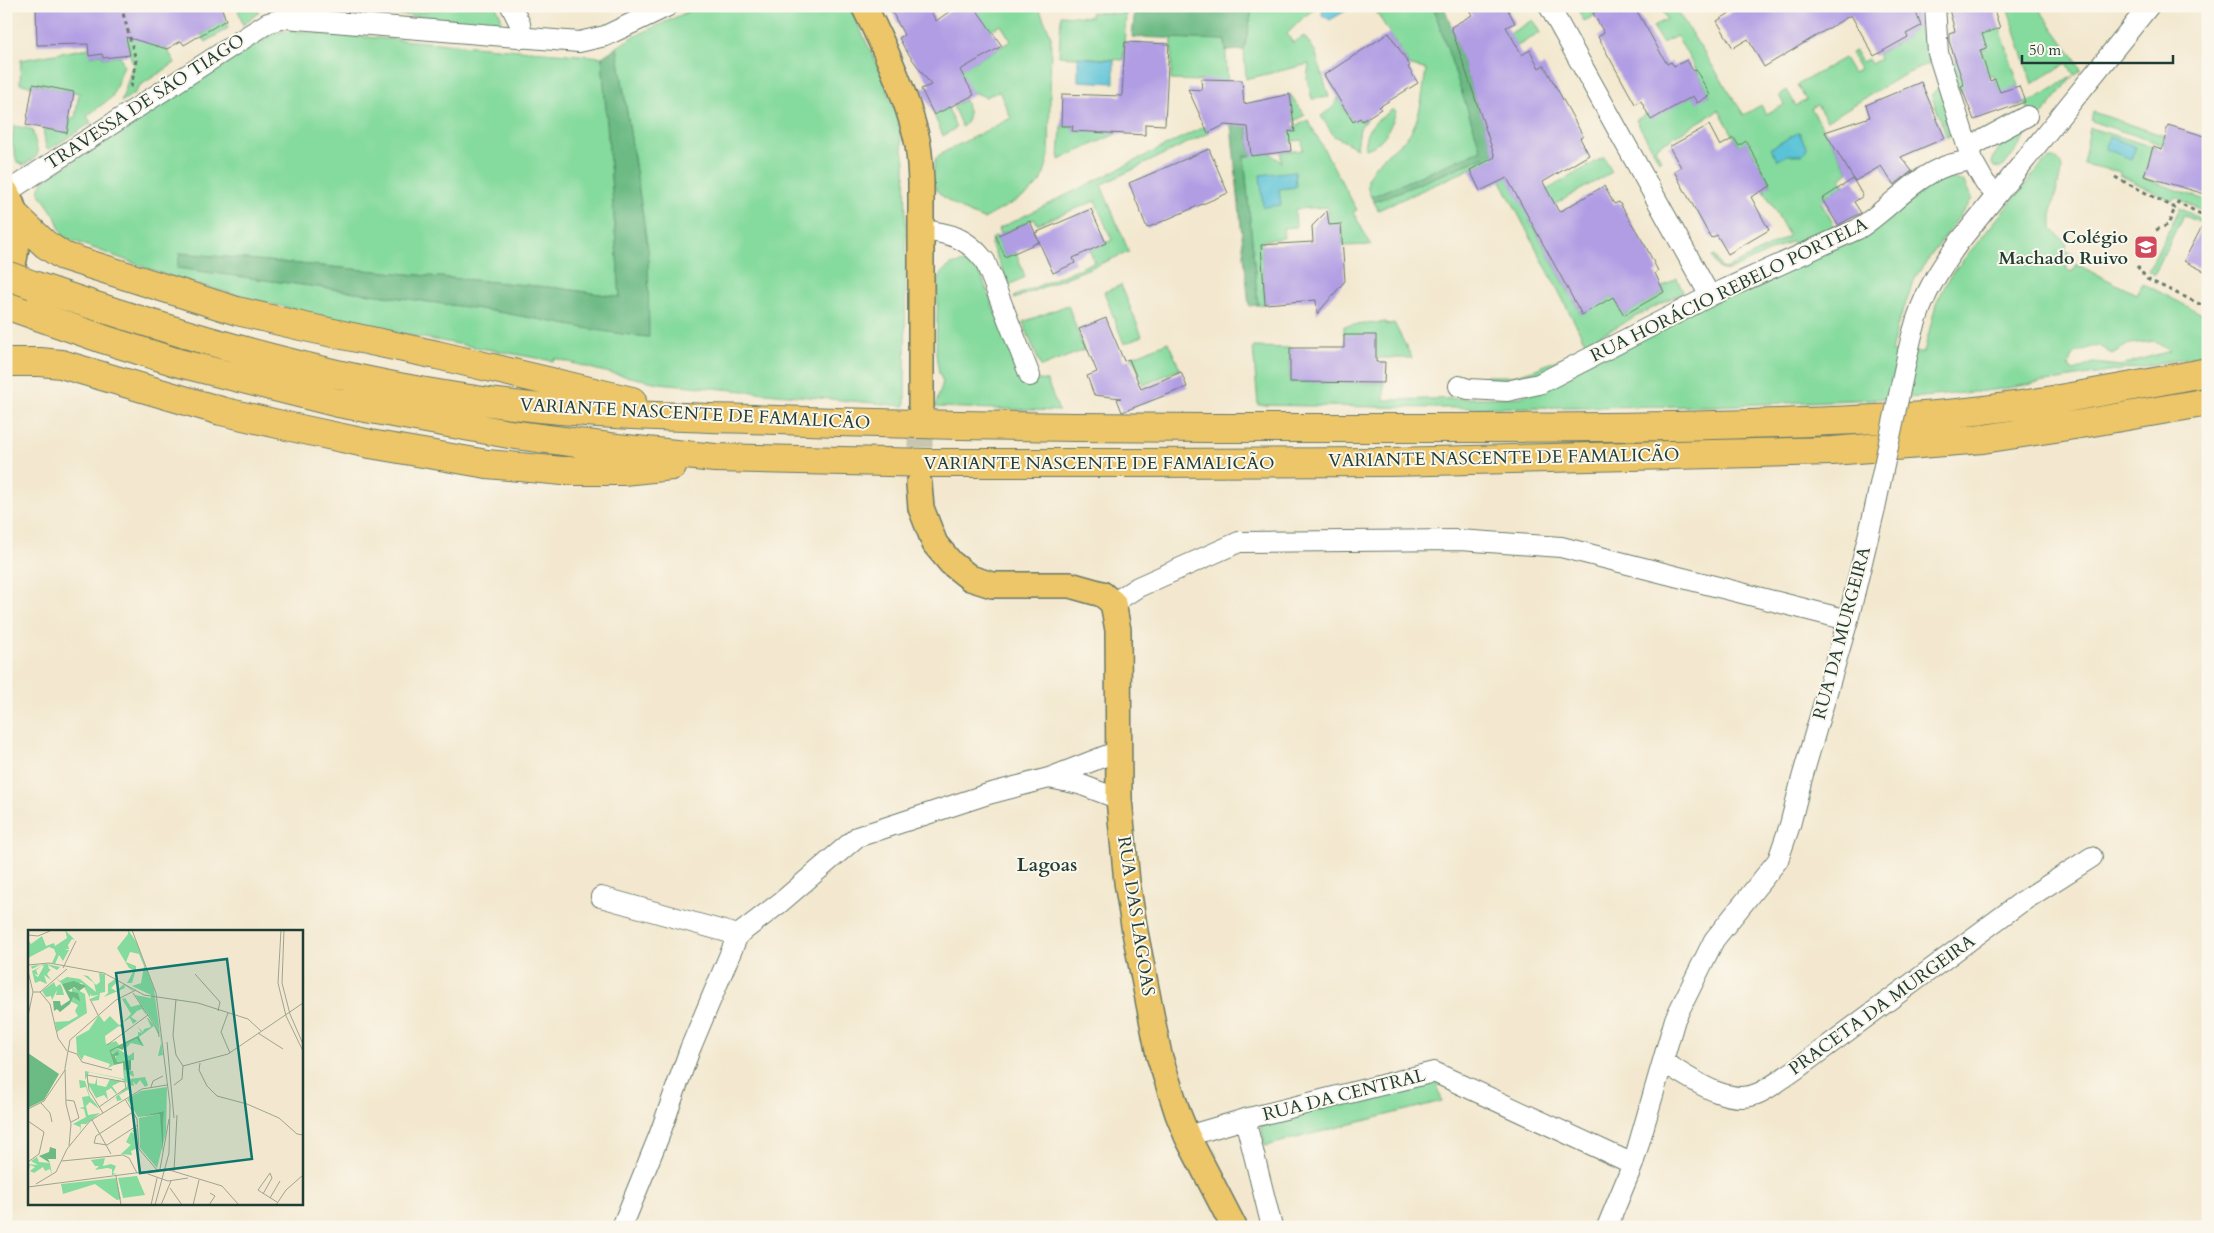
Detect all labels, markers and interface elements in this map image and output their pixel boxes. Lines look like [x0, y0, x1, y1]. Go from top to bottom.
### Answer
street label: TRAVESSA DE SÃO TIAGO [40, 28, 250, 176]
scale bar [2022, 32, 2173, 64]
text: 50 m [2029, 40, 2061, 60]
street label: RUA HORÁCIO REBELO PORTELA [1586, 212, 1872, 368]
place label: Colégio Machado Ruivo [1998, 225, 2128, 271]
school or university icon: Colégio Machado Ruivo [2133, 234, 2159, 260]
street label: VARIANTE NASCENTE DE FAMALICÃO [519, 392, 871, 436]
street label: VARIANTE NASCENTE DE FAMALICÃO [1328, 442, 1680, 474]
street label: VARIANTE NASCENTE DE FAMALICÃO [923, 451, 1275, 476]
street label: RUA DA MURGEIRA [1807, 544, 1877, 722]
street label: RUA DAS LAGOAS [1111, 834, 1161, 998]
district label: Lagoas [1017, 852, 1077, 878]
street label: PRACETA DA MURGEIRA [1784, 929, 1980, 1081]
inset map [28, 930, 302, 1206]
street label: RUA DA CENTRAL [1260, 1063, 1428, 1127]

